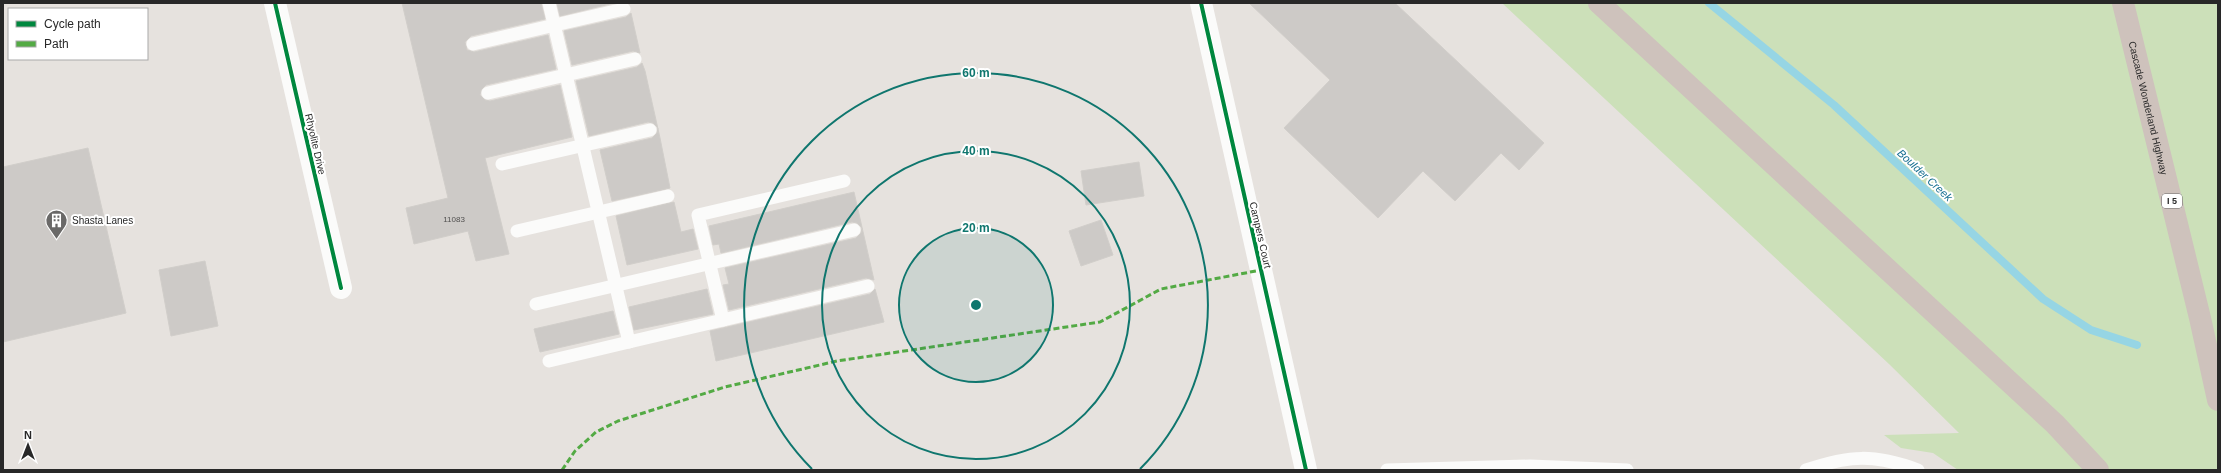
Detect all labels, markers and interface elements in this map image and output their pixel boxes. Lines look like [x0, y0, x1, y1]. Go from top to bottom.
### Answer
legend [8, 8, 148, 60]
text: Cycle path [44, 17, 101, 31]
text: Path [44, 37, 69, 51]
street label: Cascade Wonderland Highway [2127, 40, 2170, 176]
text: 60 m [962, 66, 990, 80]
street label: Rhyolite Drive [303, 113, 328, 176]
text: 40 m [962, 144, 990, 158]
water label: Boulder Creek [1895, 147, 1955, 204]
road number: I 5 [2162, 194, 2182, 208]
street label: Campers Court [1248, 201, 1274, 270]
building icon: Shasta Lanes [43, 207, 69, 240]
place label: Shasta Lanes [72, 215, 133, 226]
house number: 11083 [443, 215, 465, 224]
text: 20 m [962, 221, 990, 235]
centre of rings [969, 298, 983, 312]
north arrow [8, 425, 48, 465]
text: N [24, 429, 32, 441]

